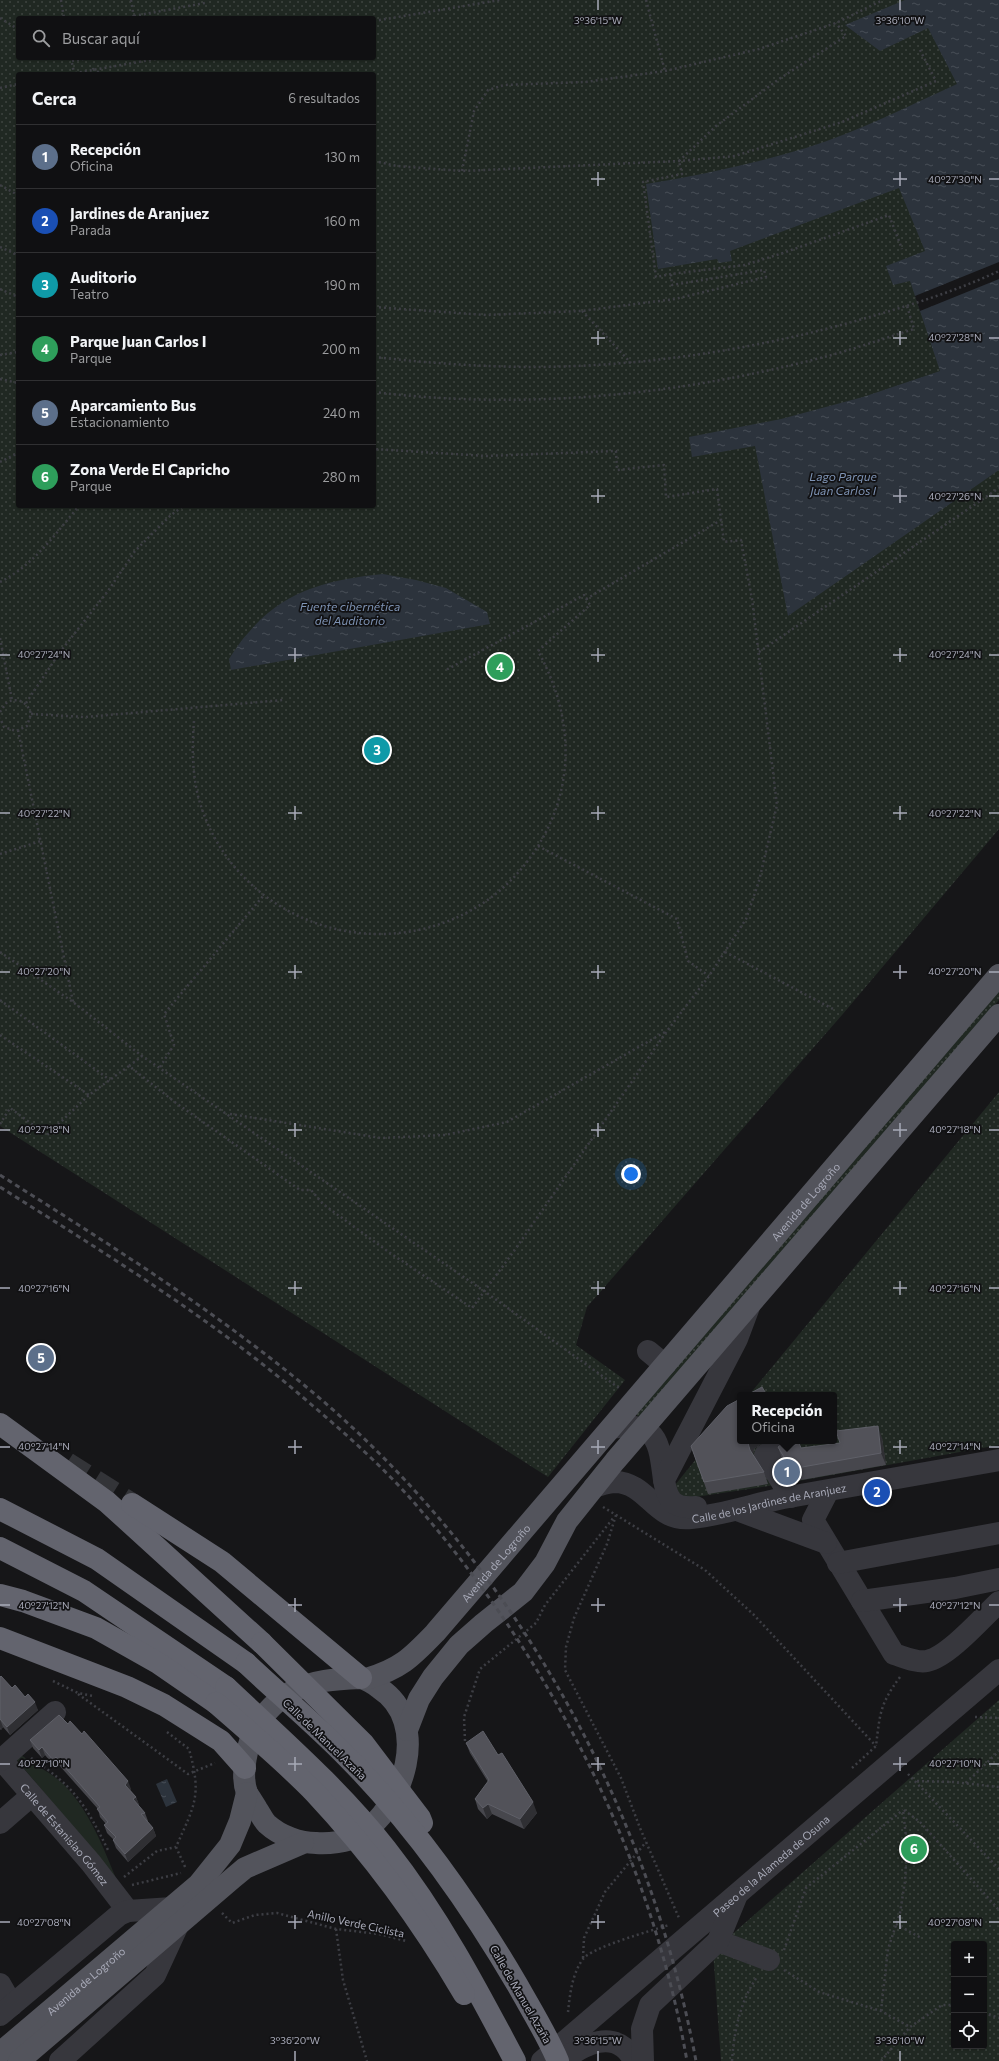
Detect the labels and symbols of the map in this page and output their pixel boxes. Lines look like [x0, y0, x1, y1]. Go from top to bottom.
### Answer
text: 3°36'15"W [574, 14, 622, 26]
text: 3°36'10"W [876, 14, 924, 26]
text: 40°27'30"N [928, 173, 982, 185]
text: 40°27'28"N [929, 331, 981, 343]
water label: Lago Parque Juan Carlos I [809, 469, 877, 498]
text: 40°27'26"N [929, 490, 981, 502]
water label: Fuente cibernética del Auditorio [300, 599, 400, 627]
text: 40°27'24"N [18, 648, 70, 660]
text: 40°27'24"N [929, 648, 981, 660]
pin: 4 [487, 652, 513, 682]
pin: 3 [364, 735, 390, 765]
text: 40°27'22"N [18, 807, 70, 819]
text: 40°27'22"N [929, 807, 981, 819]
text: 40°27'20"N [17, 965, 71, 977]
text: 40°27'20"N [928, 965, 982, 977]
text: 40°27'18"N [18, 1123, 70, 1135]
text: 40°27'18"N [929, 1123, 981, 1135]
street label: Avenida de Logroño [768, 1159, 842, 1243]
your location [621, 1164, 641, 1184]
text: 40°27'16"N [18, 1282, 70, 1294]
text: 40°27'16"N [929, 1282, 981, 1294]
pin: 5 [28, 1343, 54, 1373]
text: 40°27'14"N [18, 1440, 70, 1452]
text: 40°27'14"N [929, 1440, 981, 1452]
pin: 1 [774, 1457, 800, 1487]
pin: 2 [864, 1477, 890, 1507]
street label: Calle de los Jardines de Aranjuez [691, 1480, 848, 1524]
street label: Avenida de Logroño [458, 1521, 533, 1604]
text: 40°27'12"N [18, 1599, 70, 1611]
text: 40°27'12"N [929, 1599, 981, 1611]
street label: Calle de Manuel Azaña [280, 1696, 370, 1782]
text: 40°27'10"N [18, 1757, 70, 1769]
text: 40°27'10"N [929, 1757, 981, 1769]
street label: Calle de Estanislao Gómez [18, 1780, 112, 1888]
street label: Paseo de la Alameda de Osuna [710, 1812, 832, 1919]
pin: 6 [901, 1834, 927, 1864]
street label: Anillo Verde Ciclista [306, 1906, 406, 1940]
text: 40°27'08"N [17, 1916, 71, 1928]
text: 40°27'08"N [928, 1916, 982, 1928]
street label: Avenida de Logroño [44, 1943, 128, 2017]
street label: Calle de Manuel Azaña [488, 1943, 554, 2045]
text: 3°36'20"W [270, 2034, 320, 2046]
text: 3°36'15"W [574, 2034, 622, 2046]
text: 3°36'10"W [876, 2034, 924, 2046]

